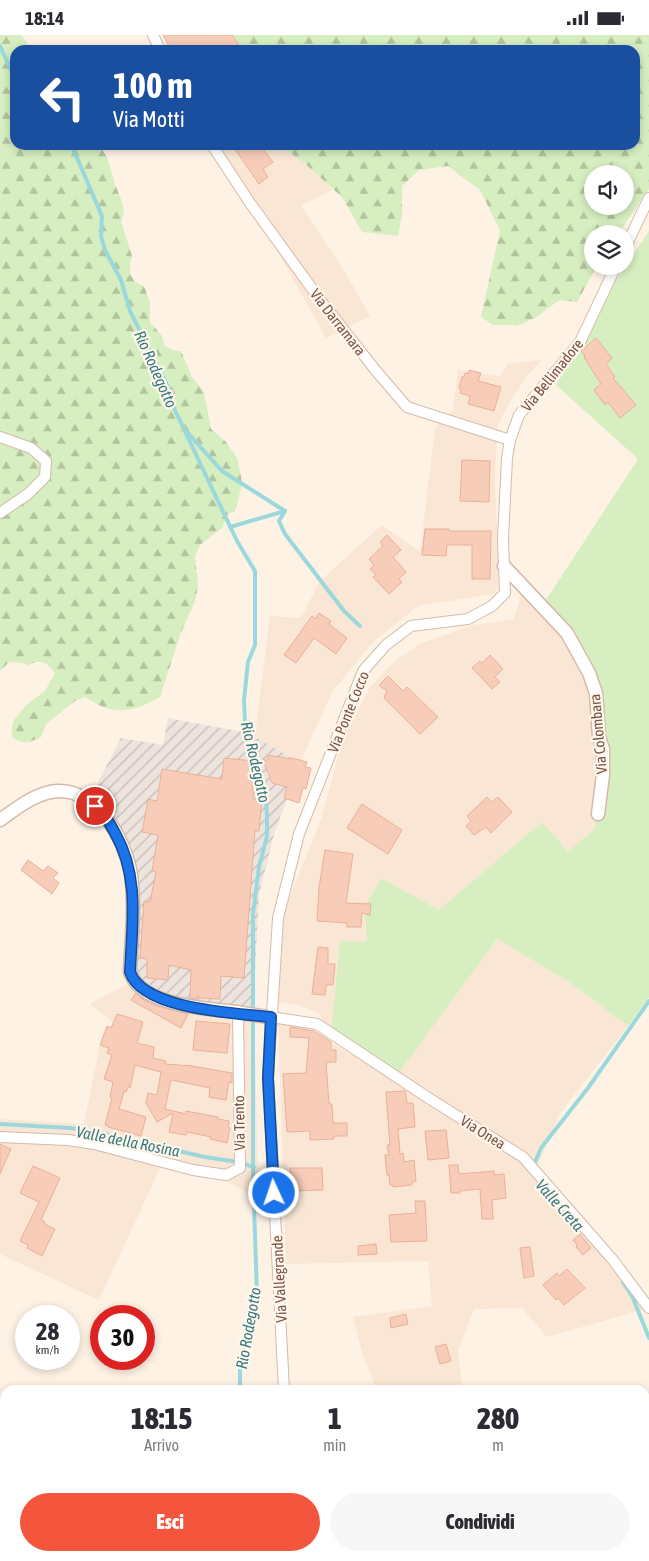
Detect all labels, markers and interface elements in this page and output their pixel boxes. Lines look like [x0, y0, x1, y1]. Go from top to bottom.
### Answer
text: 18:14 [25, 7, 64, 29]
icon: left [30, 65, 95, 130]
text: 100 m [113, 65, 192, 105]
text: Via Motti [113, 106, 185, 132]
map controls [584, 165, 634, 275]
button: sound [584, 165, 634, 215]
button: layers [584, 225, 634, 275]
street label: Via Darramara [307, 285, 369, 359]
water label: Rio Rodegotto [130, 328, 181, 411]
street label: Via Bellimadore [518, 335, 587, 415]
street label: Via Ponte Cocco [324, 669, 372, 755]
street label: Via Colombara [586, 693, 610, 775]
water label: Rio Rodegotto [237, 720, 274, 805]
pin [74, 785, 116, 827]
icon: arrive [81, 792, 109, 820]
street label: Via Trento [230, 1095, 248, 1151]
street label: Via Onea [457, 1112, 509, 1152]
water label: Valle della Rosina [75, 1122, 182, 1160]
position arrow [247, 1166, 299, 1218]
water label: Valle Creta [532, 1176, 588, 1235]
street label: Via Vallegrande [268, 1235, 290, 1323]
water label: Rio Rodegotto [232, 1286, 265, 1370]
speed limit sign: 30 [90, 1305, 155, 1370]
text: 28 [36, 1317, 59, 1345]
text: km/h [36, 1343, 59, 1357]
text: 18:15 [131, 1401, 192, 1435]
text: 1 [328, 1401, 342, 1435]
text: 280 [477, 1401, 519, 1435]
text: Arrivo [144, 1436, 179, 1454]
text: min [323, 1436, 346, 1454]
text: m [492, 1436, 504, 1454]
button: Esci [20, 1493, 320, 1551]
button: Condividi [330, 1493, 630, 1551]

